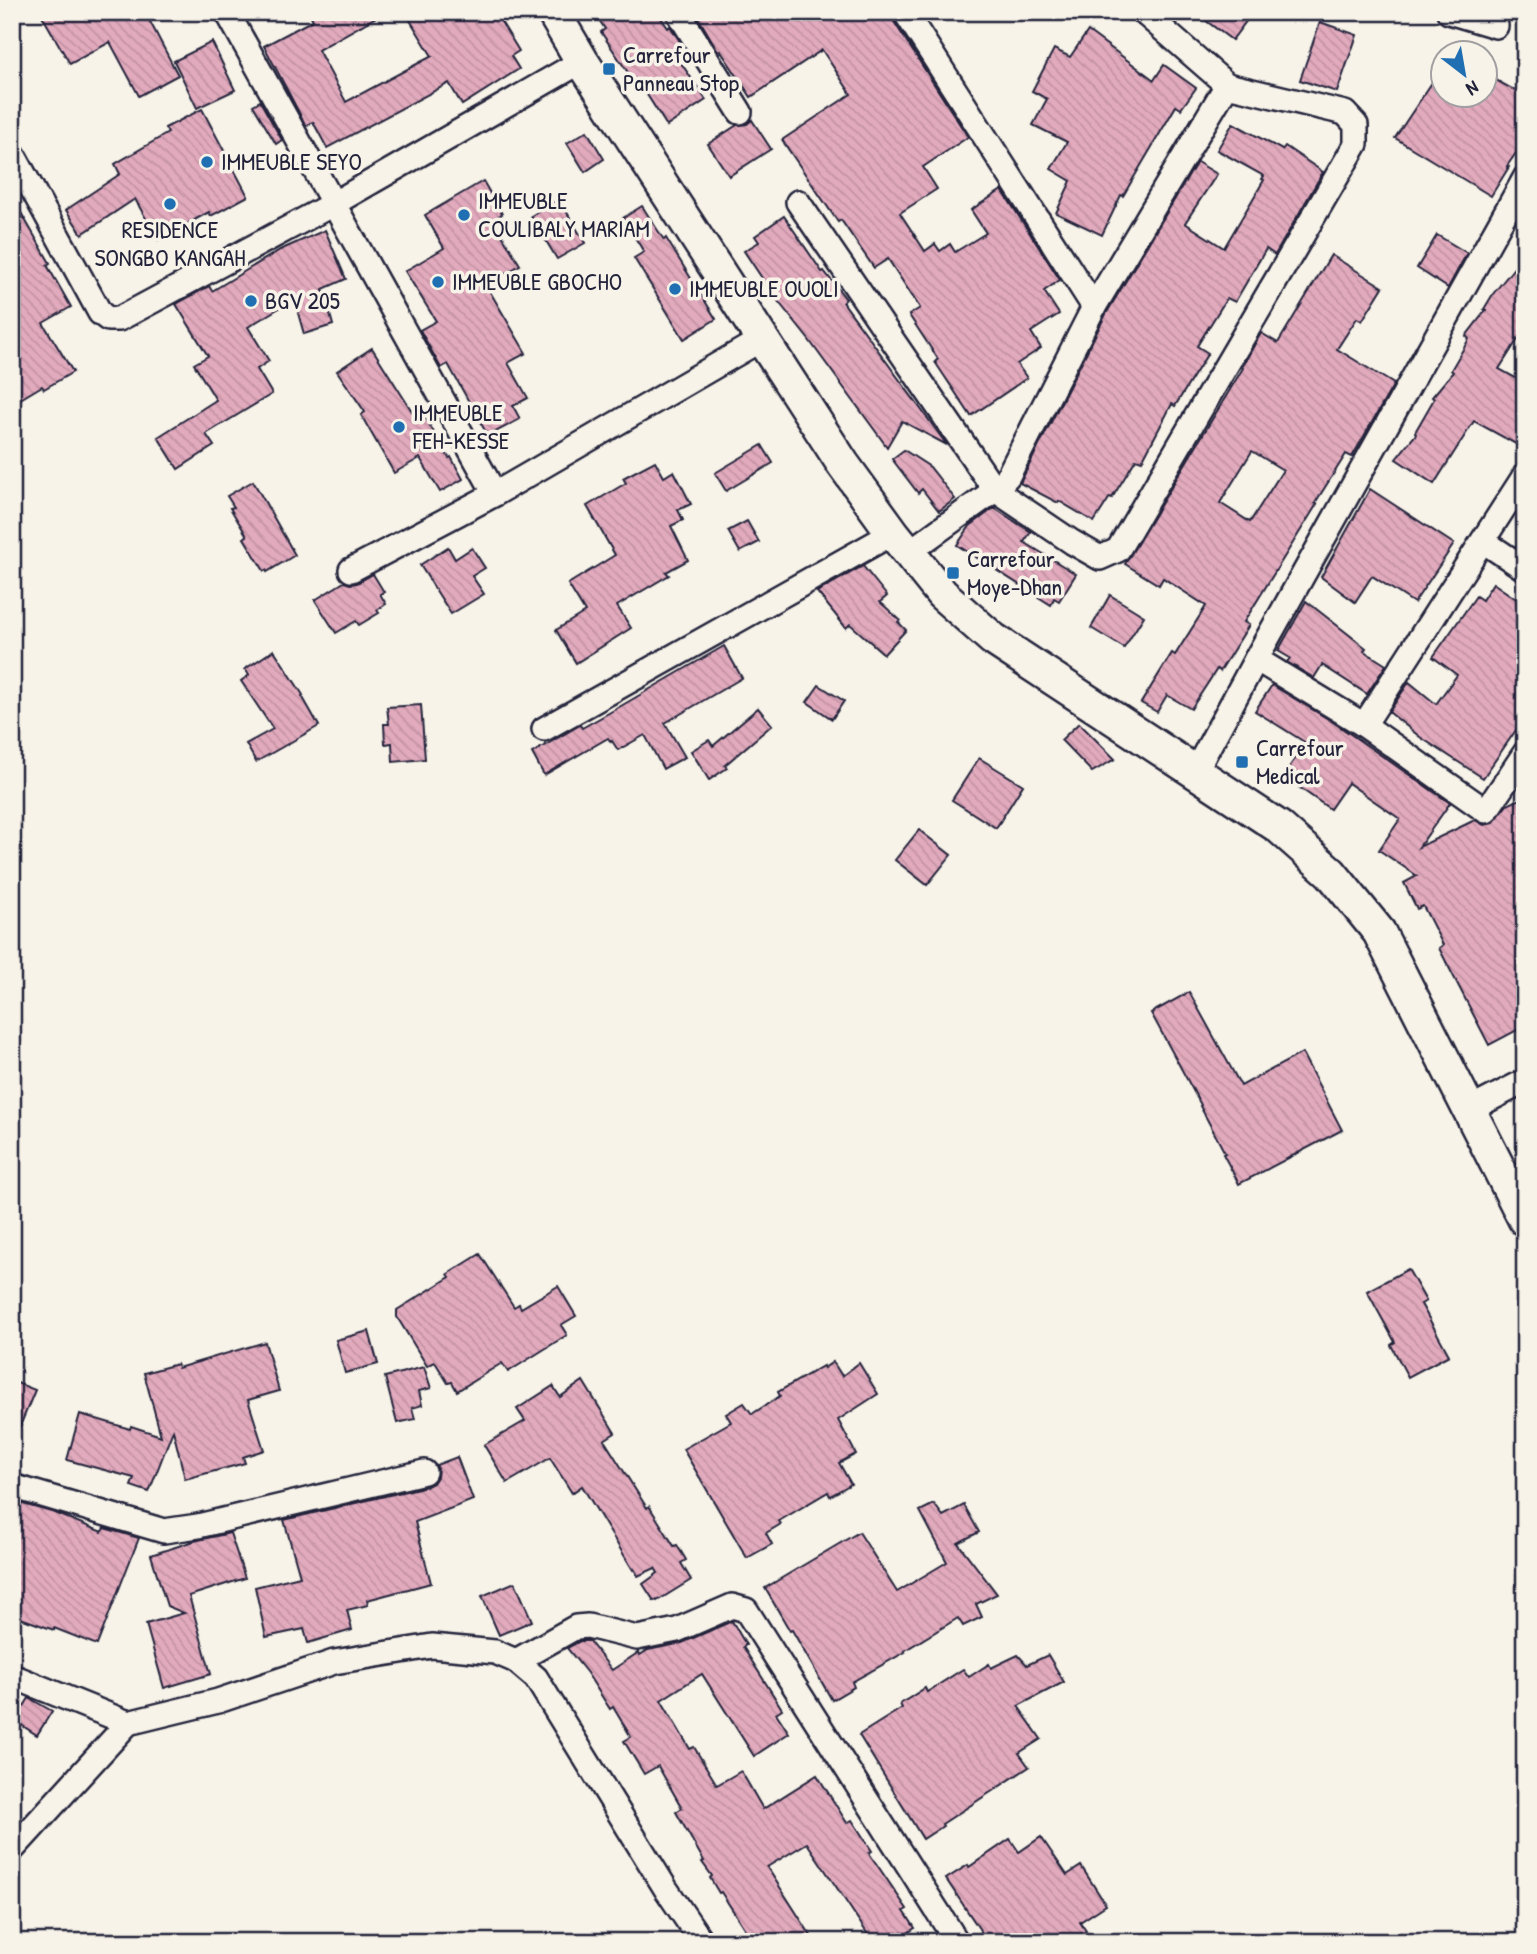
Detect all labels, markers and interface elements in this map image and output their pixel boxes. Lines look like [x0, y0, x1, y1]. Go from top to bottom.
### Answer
place label: Carrefour Panneau Stop [623, 38, 739, 98]
north arrow [1428, 38, 1498, 108]
marker: Carrefour Panneau Stop [601, 61, 617, 77]
text: N [1462, 75, 1484, 102]
place label: IMMEUBLE SEYO [221, 145, 362, 177]
marker: IMMEUBLE SEYO [199, 154, 215, 170]
place label: IMMEUBLE COULIBALY MARIAM [478, 184, 650, 244]
marker: RESIDENCE SONGBO KANGAH [162, 196, 178, 212]
marker: IMMEUBLE COULIBALY MARIAM [456, 207, 472, 223]
place label: RESIDENCE SONGBO KANGAH [94, 213, 246, 273]
place label: IMMEUBLE GBOCHO [452, 265, 622, 297]
place label: IMMEUBLE OUOLI [689, 272, 839, 304]
marker: IMMEUBLE GBOCHO [430, 274, 446, 290]
marker: IMMEUBLE OUOLI [667, 281, 683, 297]
place label: BGV 205 [265, 284, 340, 316]
marker: BGV 205 [243, 293, 259, 309]
place label: IMMEUBLE FEH-KESSE [412, 396, 510, 456]
marker: IMMEUBLE FEH-KESSE [391, 419, 407, 435]
place label: Carrefour Moye-Dhan [967, 542, 1062, 602]
marker: Carrefour Moye-Dhan [945, 565, 961, 581]
place label: Carrefour Medical [1256, 731, 1344, 791]
marker: Carrefour Medical [1234, 754, 1250, 770]

